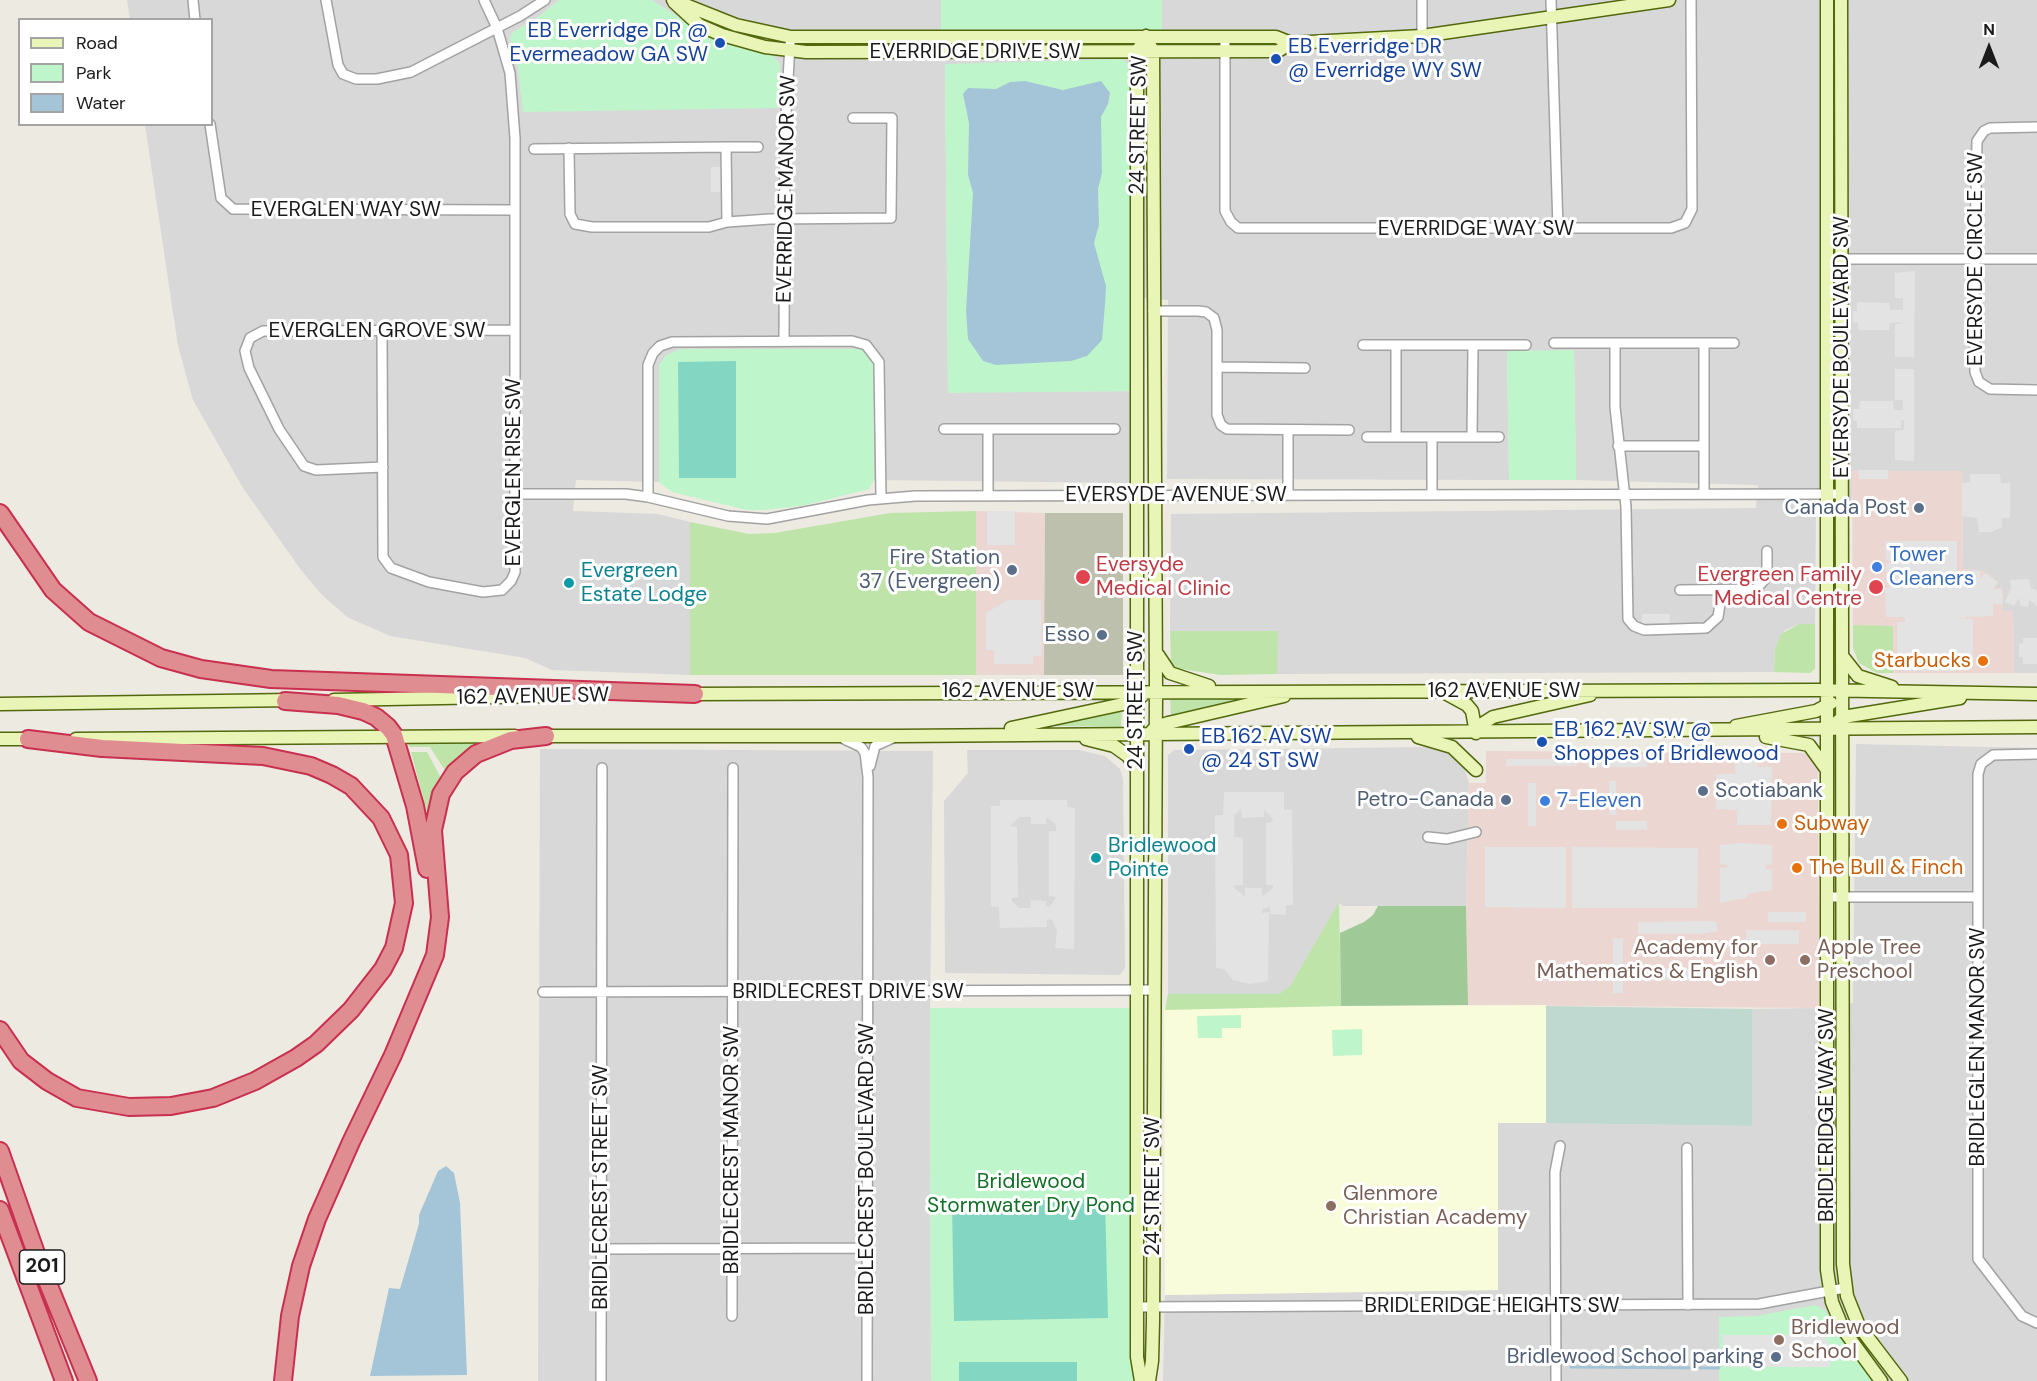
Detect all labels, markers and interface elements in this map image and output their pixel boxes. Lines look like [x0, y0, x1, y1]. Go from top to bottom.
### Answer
legend [18, 18, 213, 126]
place label: EB Everridge DR @ Evermeadow GA SW [509, 18, 708, 68]
north arrow [1959, 18, 2019, 78]
text: N [1983, 19, 1995, 40]
text: Road [76, 31, 118, 55]
place label: EB Everridge DR @ Everridge WY SW [1288, 34, 1482, 84]
marker: EB Everridge DR @ Evermeadow GA SW [713, 36, 727, 50]
street label: EVERRIDGE DRIVE SW [870, 39, 1080, 65]
marker: EB Everridge DR @ Everridge WY SW [1269, 52, 1283, 66]
street label: 24 STREET SW [1125, 55, 1153, 195]
text: Park [76, 61, 112, 85]
street label: EVERRIDGE MANOR SW [772, 75, 802, 303]
text: Water [76, 91, 126, 115]
street label: EVERSYDE CIRCLE SW [1963, 152, 1989, 366]
street label: EVERGLEN WAY SW [251, 197, 441, 223]
street label: EVERRIDGE WAY SW [1378, 216, 1574, 242]
street label: EVERSYDE BOULEVARD SW [1829, 216, 1855, 478]
street label: EVERGLEN GROVE SW [269, 318, 485, 344]
street label: EVERGLEN RISE SW [501, 378, 527, 566]
street label: EVERSYDE AVENUE SW [1065, 482, 1287, 508]
place label: Canada Post [1785, 495, 1907, 521]
marker: Canada Post [1912, 501, 1926, 515]
place label: Tower Cleaners [1889, 542, 1974, 592]
place label: Fire Station 37 (Evergreen) [859, 545, 1000, 595]
place label: Eversyde Medical Clinic [1096, 552, 1231, 602]
place label: Evergreen Estate Lodge [581, 558, 707, 608]
marker: Tower Cleaners [1870, 560, 1884, 574]
place label: Evergreen Family Medical Centre [1698, 562, 1862, 612]
marker: Fire Station 37 (Evergreen) [1005, 563, 1019, 577]
marker: Eversyde Medical Clinic [1074, 568, 1092, 586]
marker: Evergreen Estate Lodge [562, 576, 576, 590]
marker: Evergreen Family Medical Centre [1867, 578, 1885, 596]
place label: Esso [1045, 622, 1090, 648]
marker: Esso [1095, 628, 1109, 642]
street label: 24 STREET SW [1123, 630, 1149, 770]
place label: Starbucks [1874, 648, 1971, 674]
marker: Starbucks [1976, 654, 1990, 668]
street label: 162 AVENUE SW [942, 678, 1094, 704]
street label: 162 AVENUE SW [1428, 678, 1580, 704]
street label: 162 AVENUE SW [457, 683, 609, 711]
place label: EB 162 AV SW @ Shoppes of Bridlewood [1554, 717, 1779, 767]
place label: EB 162 AV SW @ 24 ST SW [1201, 724, 1332, 774]
marker: EB 162 AV SW @ Shoppes of Bridlewood [1535, 735, 1549, 749]
marker: EB 162 AV SW @ 24 ST SW [1182, 742, 1196, 756]
place label: Scotiabank [1715, 778, 1823, 804]
marker: Scotiabank [1696, 784, 1710, 798]
place label: Petro-Canada [1357, 787, 1494, 813]
place label: 7-Eleven [1557, 788, 1641, 814]
marker: Petro-Canada [1499, 793, 1513, 807]
marker: 7-Eleven [1538, 794, 1552, 808]
place label: Subway [1794, 811, 1869, 837]
marker: Subway [1775, 817, 1789, 831]
place label: Bridlewood Pointe [1108, 833, 1217, 883]
marker: Bridlewood Pointe [1089, 851, 1103, 865]
place label: The Bull & Finch [1809, 855, 1963, 881]
marker: The Bull & Finch [1790, 861, 1804, 875]
street label: BRIDLEGLEN MANOR SW [1965, 928, 1991, 1166]
place label: Academy for Mathematics & English [1537, 935, 1758, 985]
place label: Apple Tree Preschool [1817, 935, 1921, 985]
marker: Academy for Mathematics & English [1763, 953, 1777, 967]
marker: Apple Tree Preschool [1798, 953, 1812, 967]
street label: BRIDLECREST DRIVE SW [732, 979, 964, 1005]
street label: BRIDLERIDGE WAY SW [1814, 1008, 1840, 1222]
street label: BRIDLECREST BOULEVARD SW [854, 1023, 880, 1315]
street label: BRIDLECREST MANOR SW [719, 1026, 745, 1274]
street label: BRIDLECREST STREET SW [588, 1064, 614, 1310]
street label: 24 STREET SW [1140, 1116, 1166, 1256]
park label: Bridlewood Stormwater Dry Pond [927, 1169, 1135, 1219]
place label: Glenmore Christian Academy [1343, 1181, 1527, 1231]
marker: Glenmore Christian Academy [1324, 1199, 1338, 1213]
road number: 201 [20, 1250, 64, 1284]
street label: BRIDLERIDGE HEIGHTS SW [1364, 1293, 1620, 1319]
place label: Bridlewood School [1791, 1315, 1900, 1365]
marker: Bridlewood School [1772, 1333, 1786, 1347]
place label: Bridlewood School parking [1507, 1344, 1764, 1370]
marker: Bridlewood School parking [1769, 1350, 1783, 1364]

